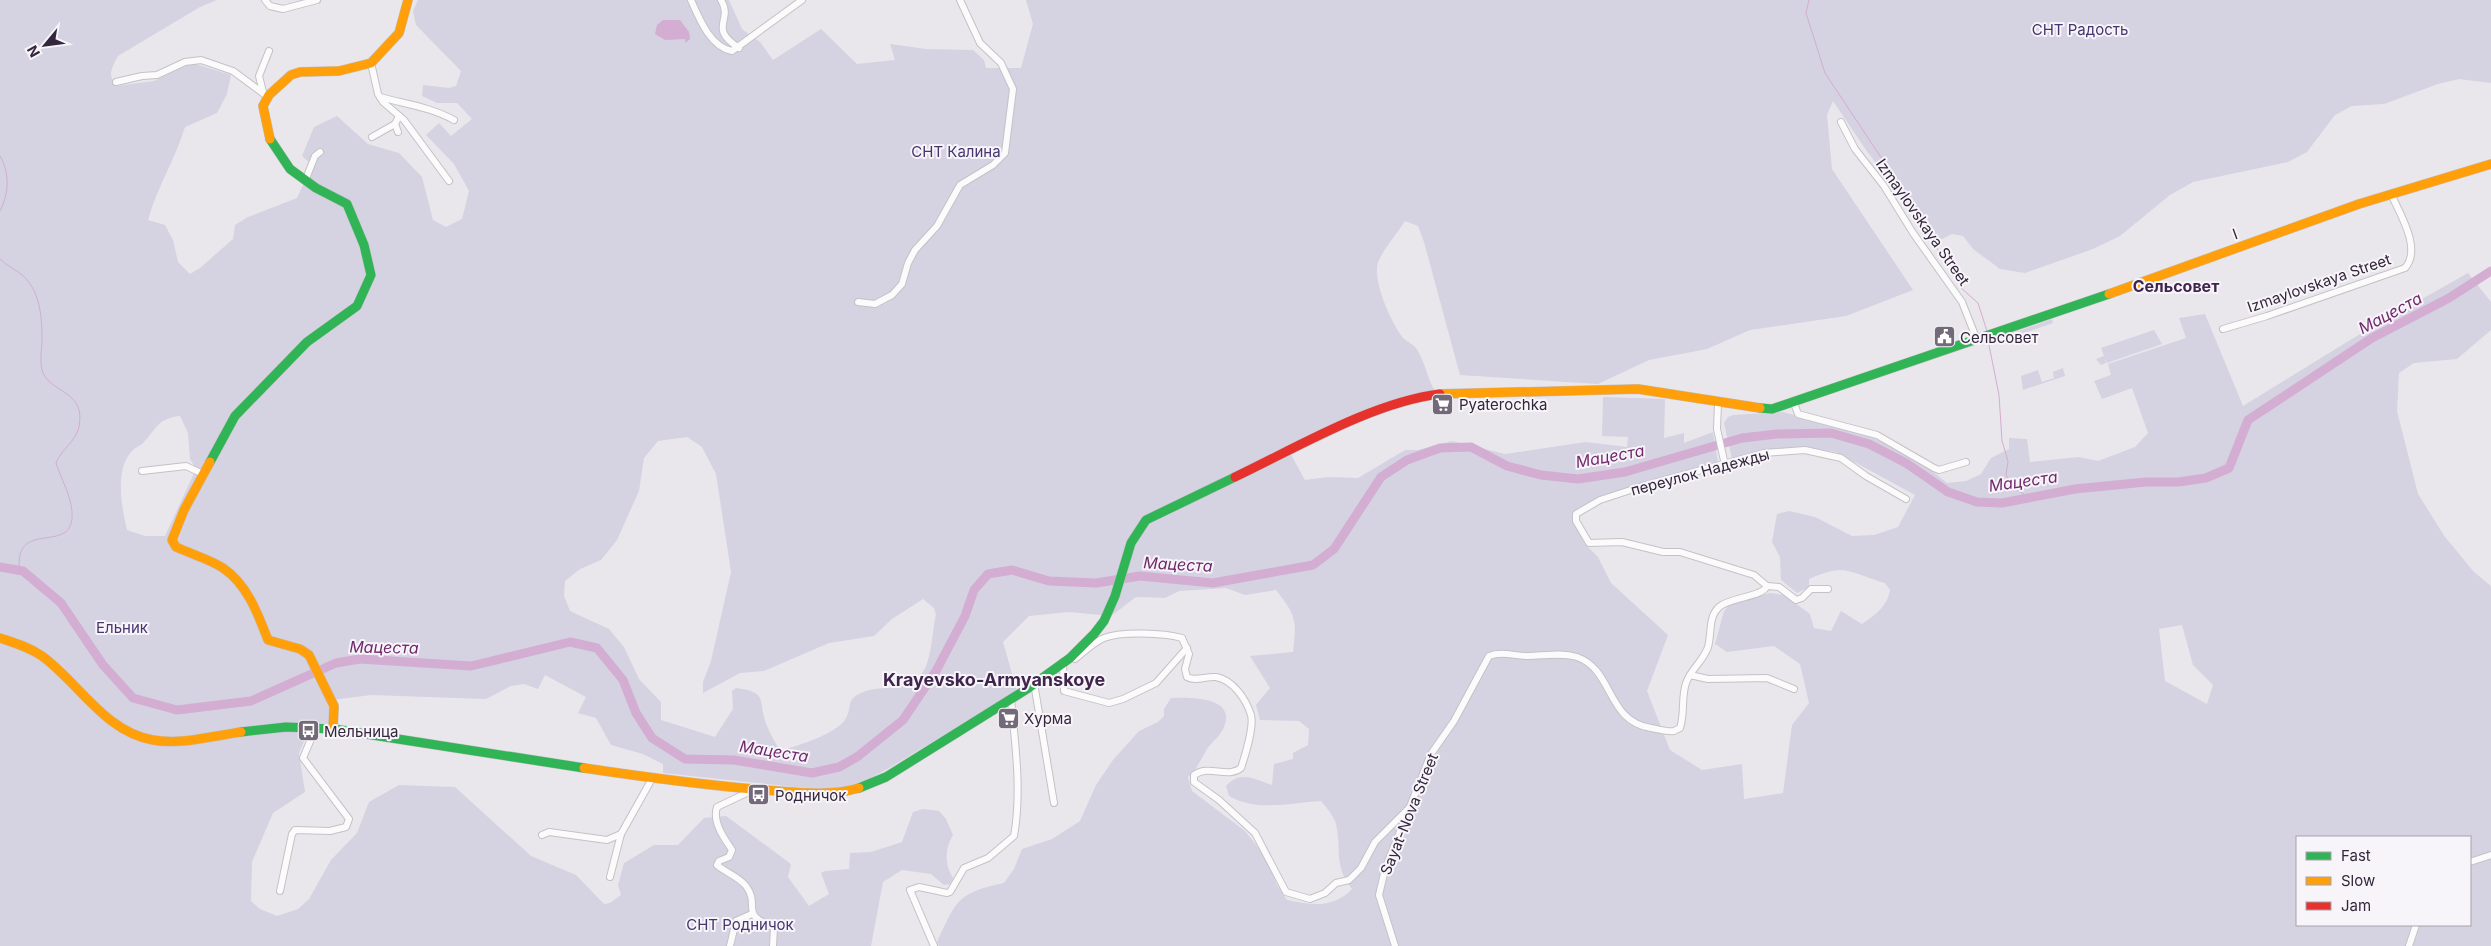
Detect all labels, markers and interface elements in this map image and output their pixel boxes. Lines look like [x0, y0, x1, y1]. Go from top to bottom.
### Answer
north arrow [20, 20, 70, 70]
park label: СНТ Радость [2032, 20, 2128, 39]
text: N [23, 43, 43, 60]
park label: СНТ Калина [911, 142, 1001, 161]
street label: Izmaylovskaya Street [1872, 155, 1974, 289]
street label: I [2230, 224, 2240, 244]
street label: Izmaylovskaya Street [2245, 249, 2393, 316]
district label: Сельсовет [2133, 276, 2219, 296]
water label: Мацеста [2355, 288, 2426, 338]
public building icon: Сельсовет [1932, 325, 1956, 349]
place label: Сельсовет [1960, 328, 2038, 347]
supermarket icon: Pyaterochka [1431, 392, 1455, 416]
place label: Pyaterochka [1459, 395, 1547, 414]
water label: Мацеста [1574, 440, 1646, 472]
street label: переулок Надежды [1629, 444, 1771, 500]
water label: Мацеста [1987, 466, 2059, 496]
water label: Мацеста [1143, 552, 1213, 576]
park label: Ельник [96, 618, 148, 637]
water label: Мацеста [349, 636, 419, 658]
district label: Krayevsko-Armyanskoye [883, 669, 1105, 690]
supermarket icon: Хурма [996, 706, 1020, 730]
place label: Хурма [1024, 709, 1072, 728]
bus stop icon: Мельница [296, 719, 320, 743]
place label: Мельница [324, 722, 398, 741]
water label: Мацеста [738, 736, 810, 766]
street label: Sayat-Nova Street [1376, 750, 1442, 878]
bus stop icon: Родничок [747, 783, 771, 807]
place label: Родничок [775, 786, 846, 805]
legend [2296, 836, 2471, 926]
text: Fast [2341, 846, 2371, 865]
text: Slow [2341, 871, 2375, 890]
text: Jam [2341, 896, 2371, 915]
park label: СНТ Родничок [686, 915, 794, 934]

